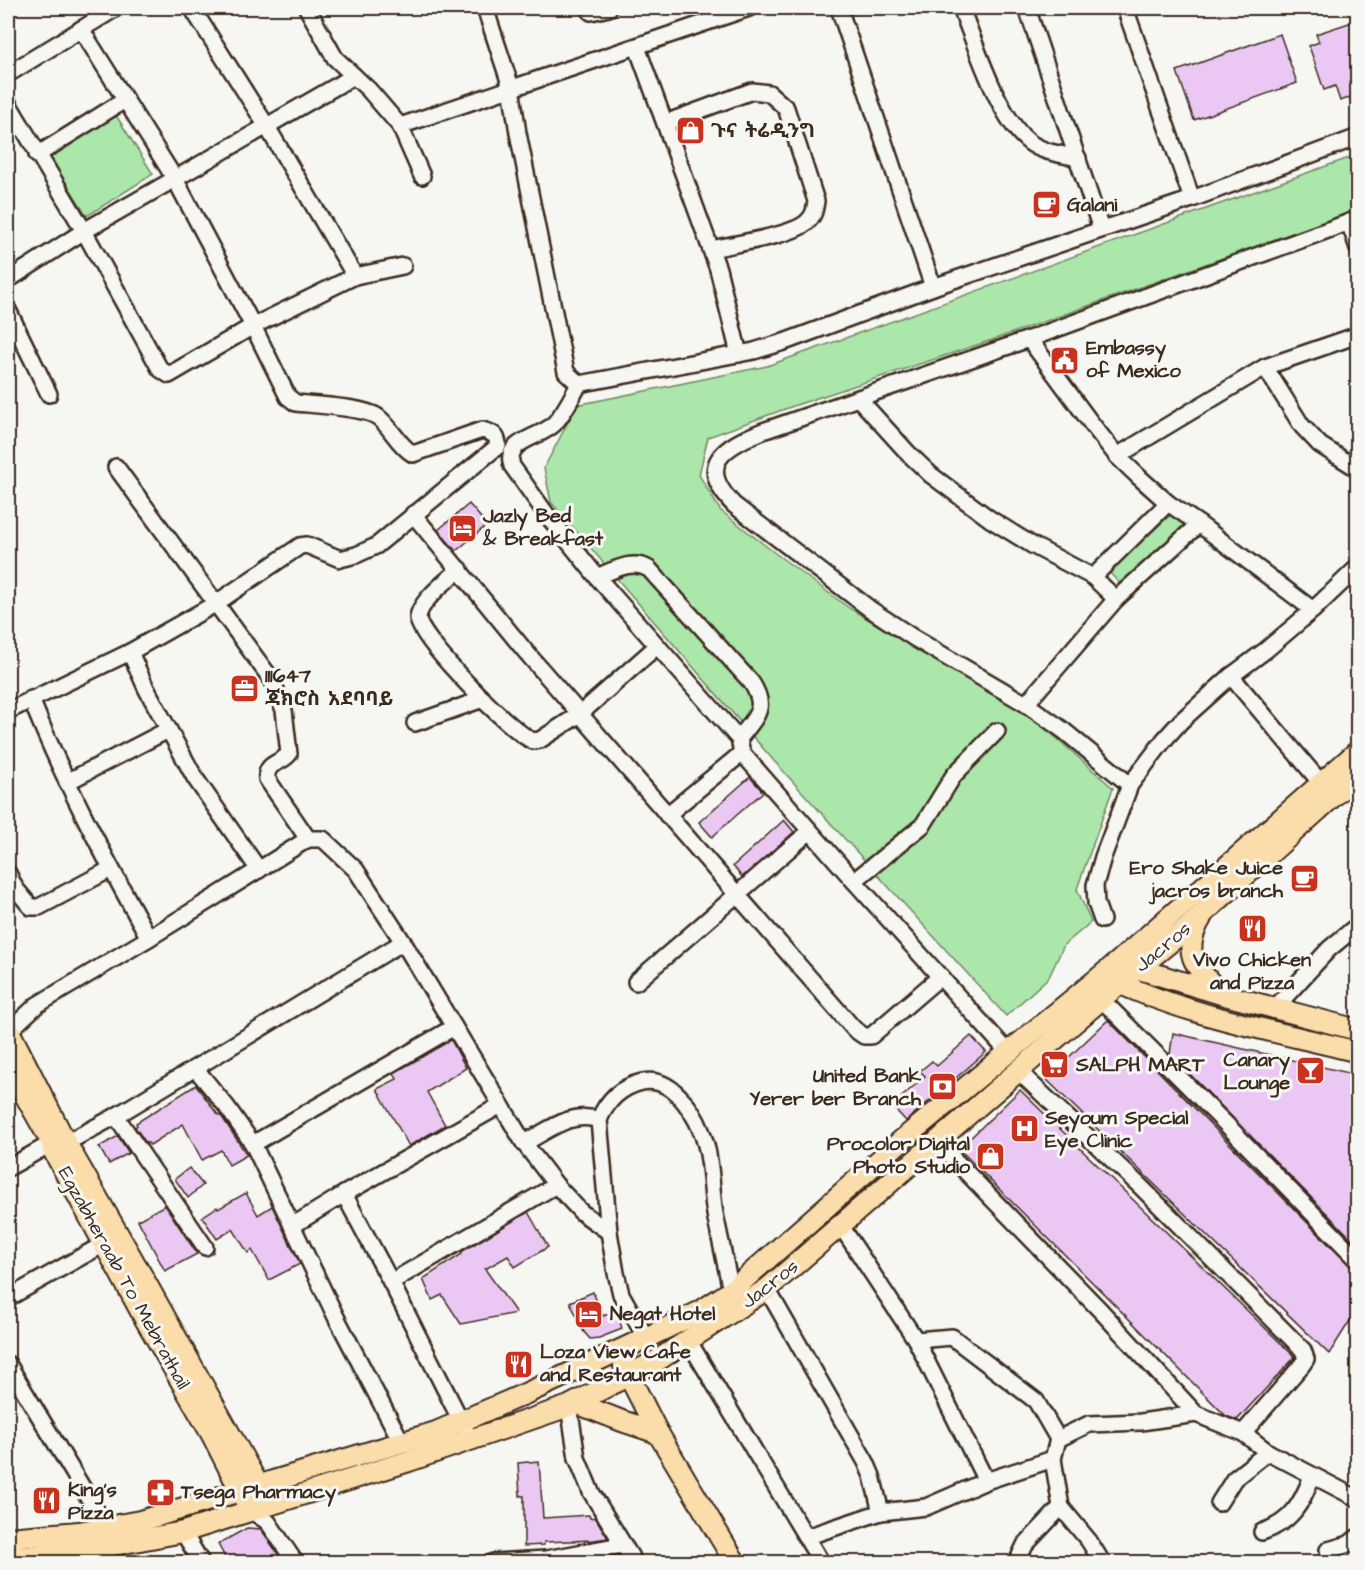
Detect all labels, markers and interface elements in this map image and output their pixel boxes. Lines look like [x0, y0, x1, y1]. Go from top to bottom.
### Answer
shop icon: ጉና ትሬዲንግ [674, 115, 706, 147]
place label: ጉና ትሬዲንግ [711, 117, 815, 145]
cafe icon: Galani [1030, 189, 1062, 221]
place label: Galani [1067, 191, 1118, 219]
place label: Embassy of Mexico [1086, 334, 1182, 385]
public building icon: Embassy of Mexico [1049, 344, 1081, 376]
place label: Jazly Bed & Breakfast [482, 502, 604, 553]
hotel icon: Jazly Bed & Breakfast [446, 512, 478, 544]
place label: 111647 ጃክሮስ አደባባይ [265, 662, 393, 713]
office icon: 111647 ጃክሮስ አደባባይ [228, 672, 260, 704]
place label: Ero Shake Juice jacros branch [1130, 854, 1284, 905]
cafe icon: Ero Shake Juice jacros branch [1288, 863, 1320, 895]
restaurant icon: Vivo Chicken and Pizza [1236, 913, 1268, 945]
street label: Jacros [1129, 915, 1197, 979]
place label: Vivo Chicken and Pizza [1192, 946, 1311, 997]
place label: Canary Lounge [1223, 1046, 1290, 1098]
supermarket icon: SALPH MART [1039, 1049, 1071, 1081]
place label: SALPH MART [1075, 1051, 1205, 1079]
bar icon: Canary Lounge [1295, 1055, 1327, 1087]
place label: United Bank Yerer ber Branch [750, 1062, 922, 1113]
bank icon: United Bank Yerer ber Branch [926, 1071, 958, 1103]
place label: Seyoum Special Eye Clinic [1044, 1104, 1188, 1156]
hospital icon: Seyoum Special Eye Clinic [1008, 1113, 1040, 1145]
place label: Procolor Digital Photo Studio [827, 1130, 971, 1181]
shop icon: Procolor Digital Photo Studio [975, 1140, 1007, 1172]
street label: Egzabheraab To Mebrathail [50, 1162, 197, 1395]
street label: Jacros [735, 1253, 805, 1315]
hotel icon: Negat Hotel [573, 1298, 605, 1330]
place label: Negat Hotel [610, 1300, 715, 1329]
place label: Loza View Cafe and Restaurant [539, 1338, 691, 1389]
restaurant icon: Loza View Cafe and Restaurant [503, 1348, 535, 1380]
place label: King's Pizza [68, 1476, 117, 1527]
pharmacy icon: Tsega Pharmacy [144, 1476, 176, 1508]
place label: Tsega Pharmacy [180, 1478, 336, 1507]
restaurant icon: King's Pizza [31, 1485, 63, 1517]

